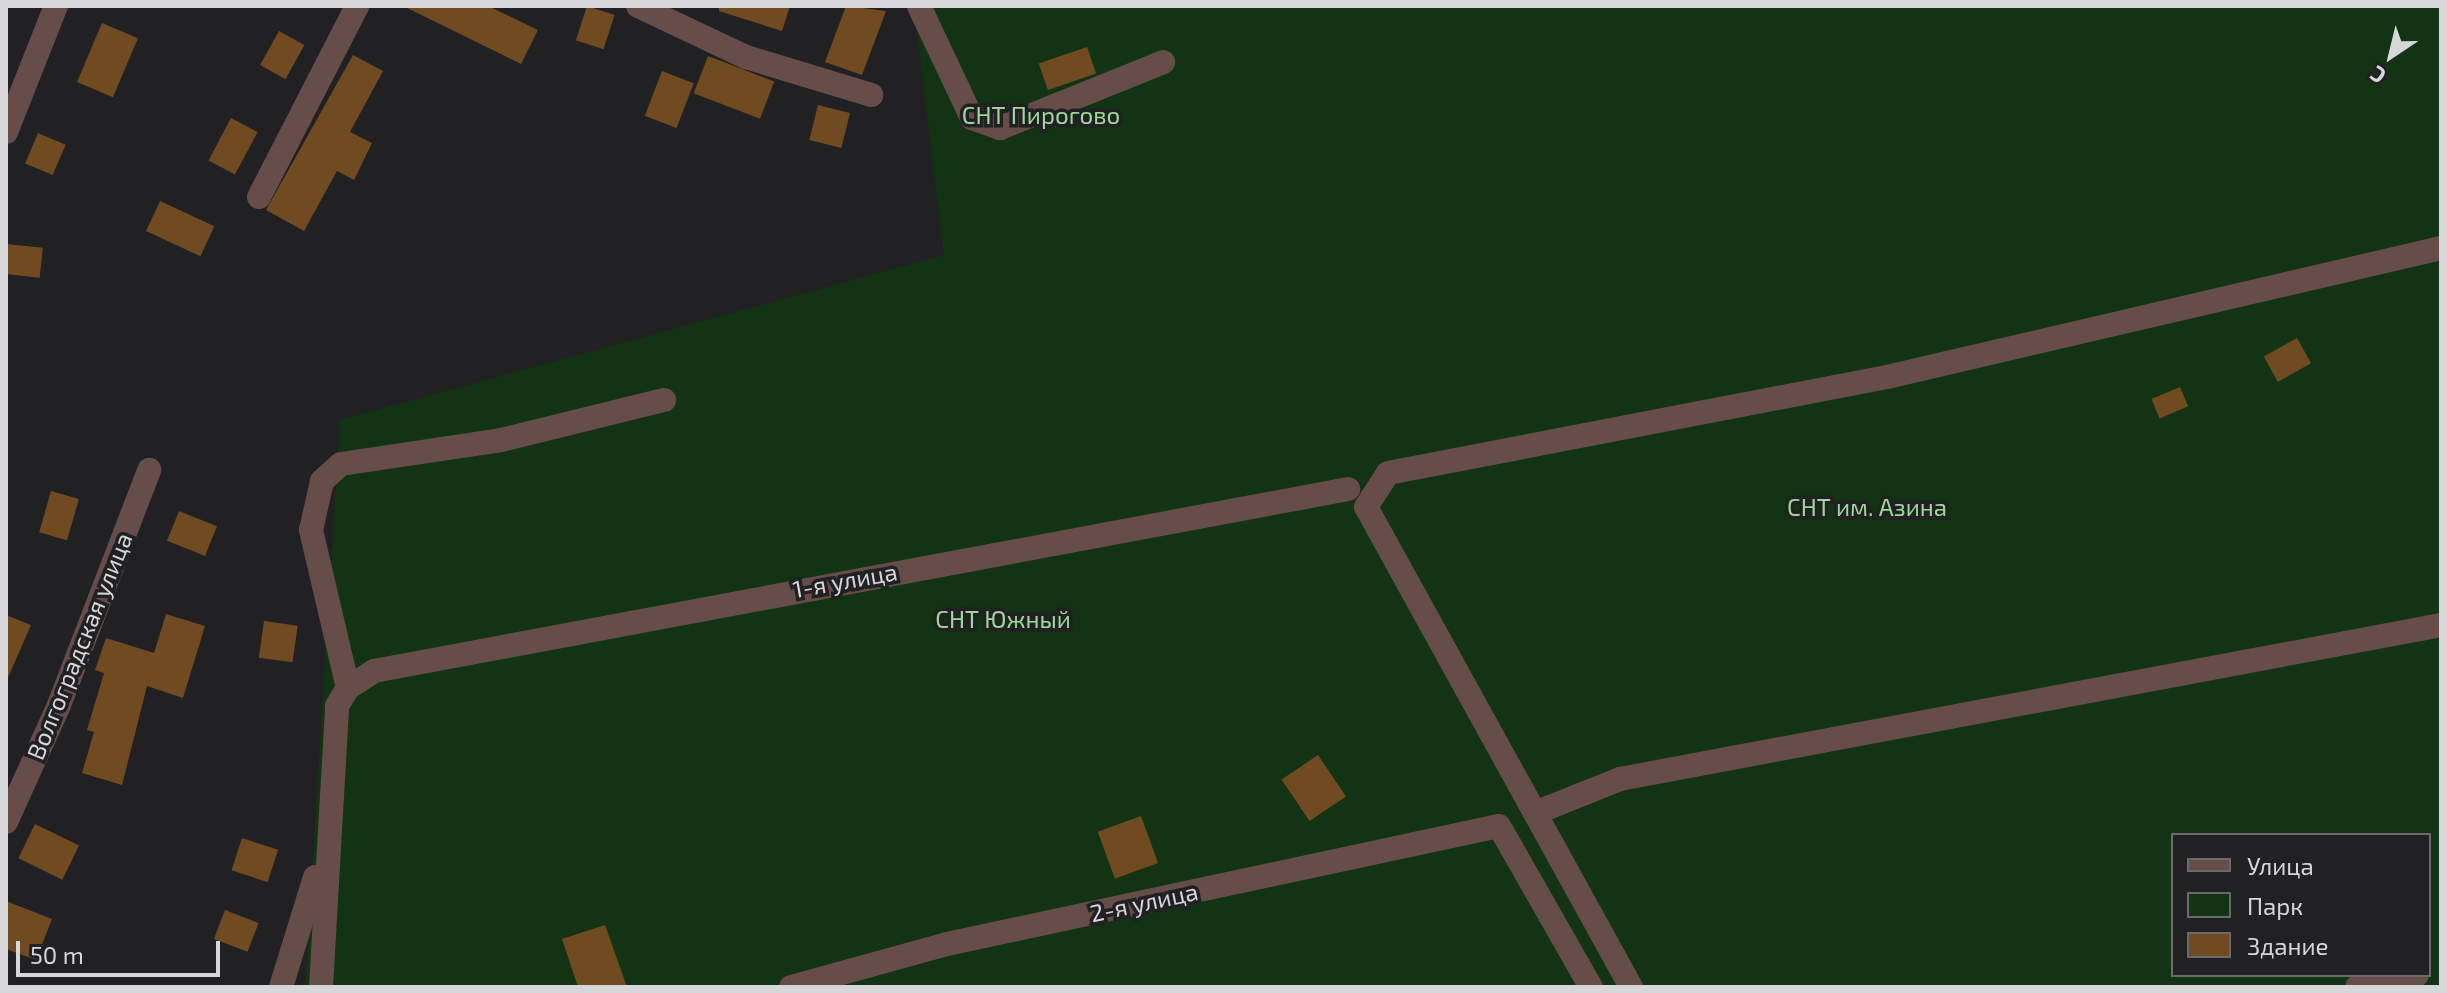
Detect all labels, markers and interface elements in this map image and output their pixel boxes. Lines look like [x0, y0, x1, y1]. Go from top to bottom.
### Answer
north arrow [2351, 16, 2431, 96]
text: С [2364, 61, 2390, 90]
park label: СНТ Пирогово [962, 101, 1120, 129]
park label: СНТ им. Азина [1787, 493, 1947, 521]
street label: Волгоградская улица [20, 528, 138, 764]
street label: 1-я улица [790, 557, 900, 603]
park label: СНТ Южный [935, 605, 1071, 633]
legend [2171, 833, 2431, 977]
text: Улица [2247, 851, 2314, 880]
street label: 2-я улица [1087, 877, 1201, 927]
text: Парк [2247, 891, 2303, 920]
scale bar [20, 925, 224, 975]
text: Здание [2247, 931, 2329, 960]
text: 50 m [30, 940, 84, 969]

